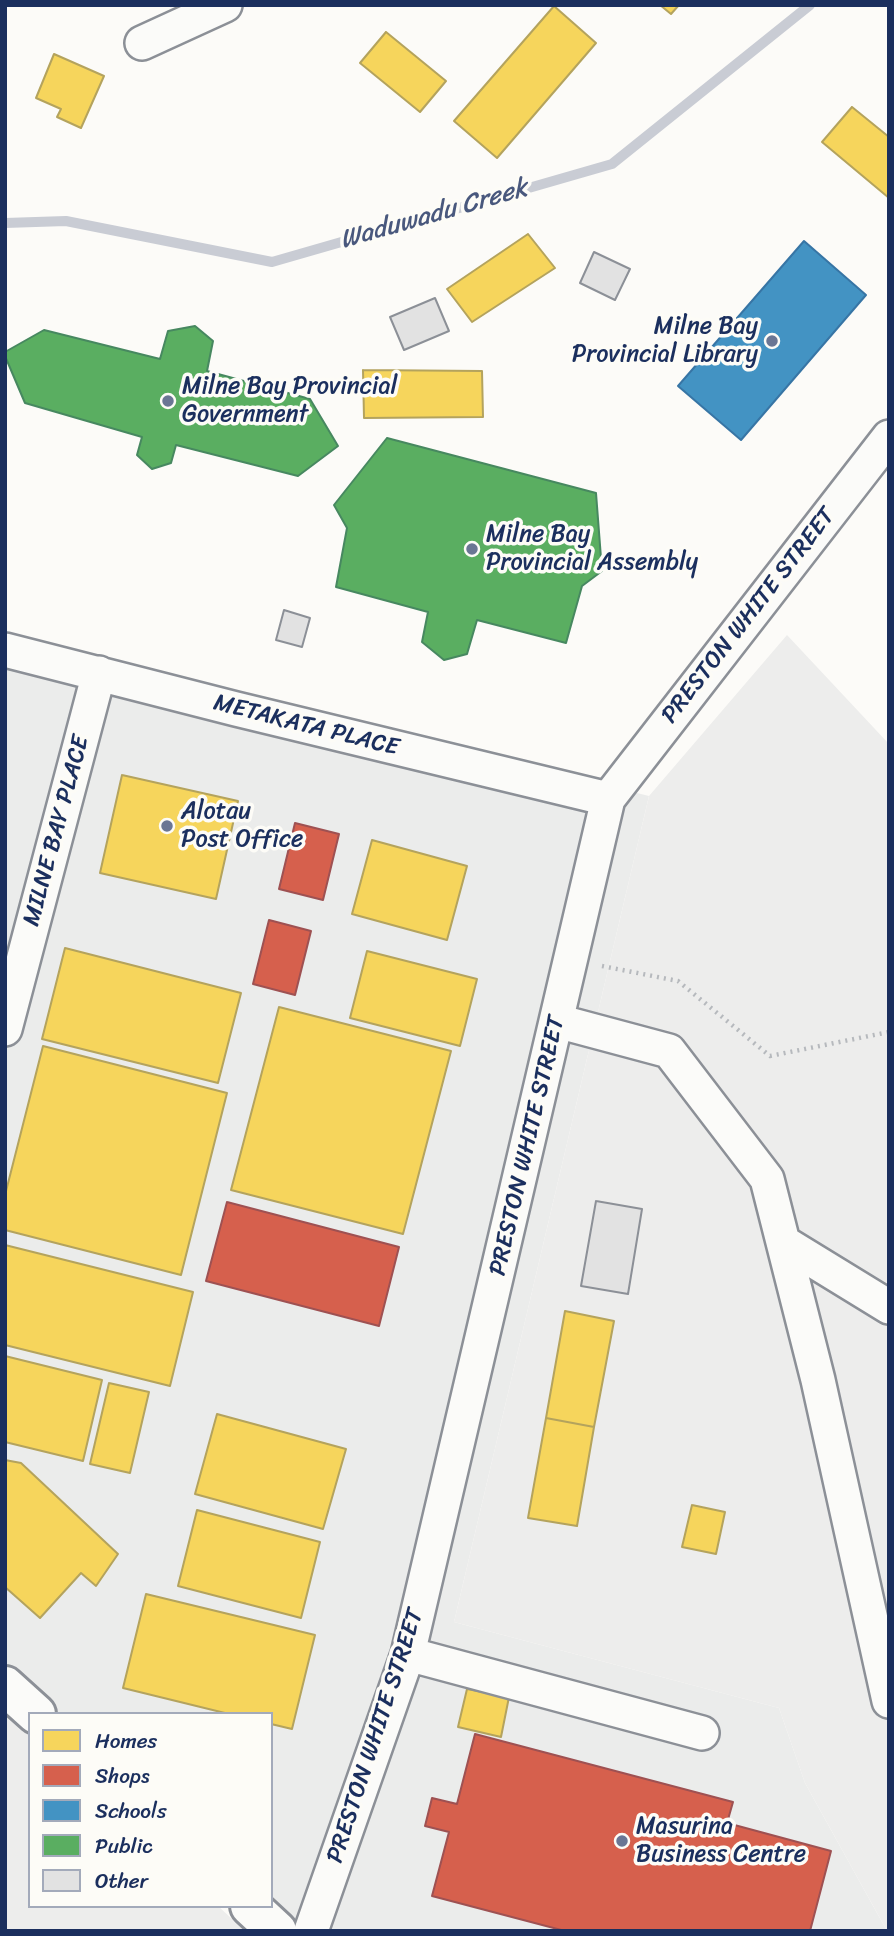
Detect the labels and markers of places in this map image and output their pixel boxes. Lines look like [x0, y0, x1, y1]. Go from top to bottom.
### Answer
place label: Milne Bay Provincial Library [572, 313, 758, 369]
marker: Milne Bay Provincial Library [764, 333, 780, 349]
place label: Milne Bay Provincial Government [182, 373, 397, 429]
marker: Milne Bay Provincial Government [160, 393, 176, 409]
place label: Milne Bay Provincial Assembly [486, 521, 698, 577]
marker: Milne Bay Provincial Assembly [464, 541, 480, 557]
place label: Alotau Post Office [181, 798, 303, 854]
marker: Alotau Post Office [159, 818, 175, 834]
place label: Masurina Business Centre [636, 1813, 806, 1869]
marker: Masurina Business Centre [614, 1833, 630, 1849]

